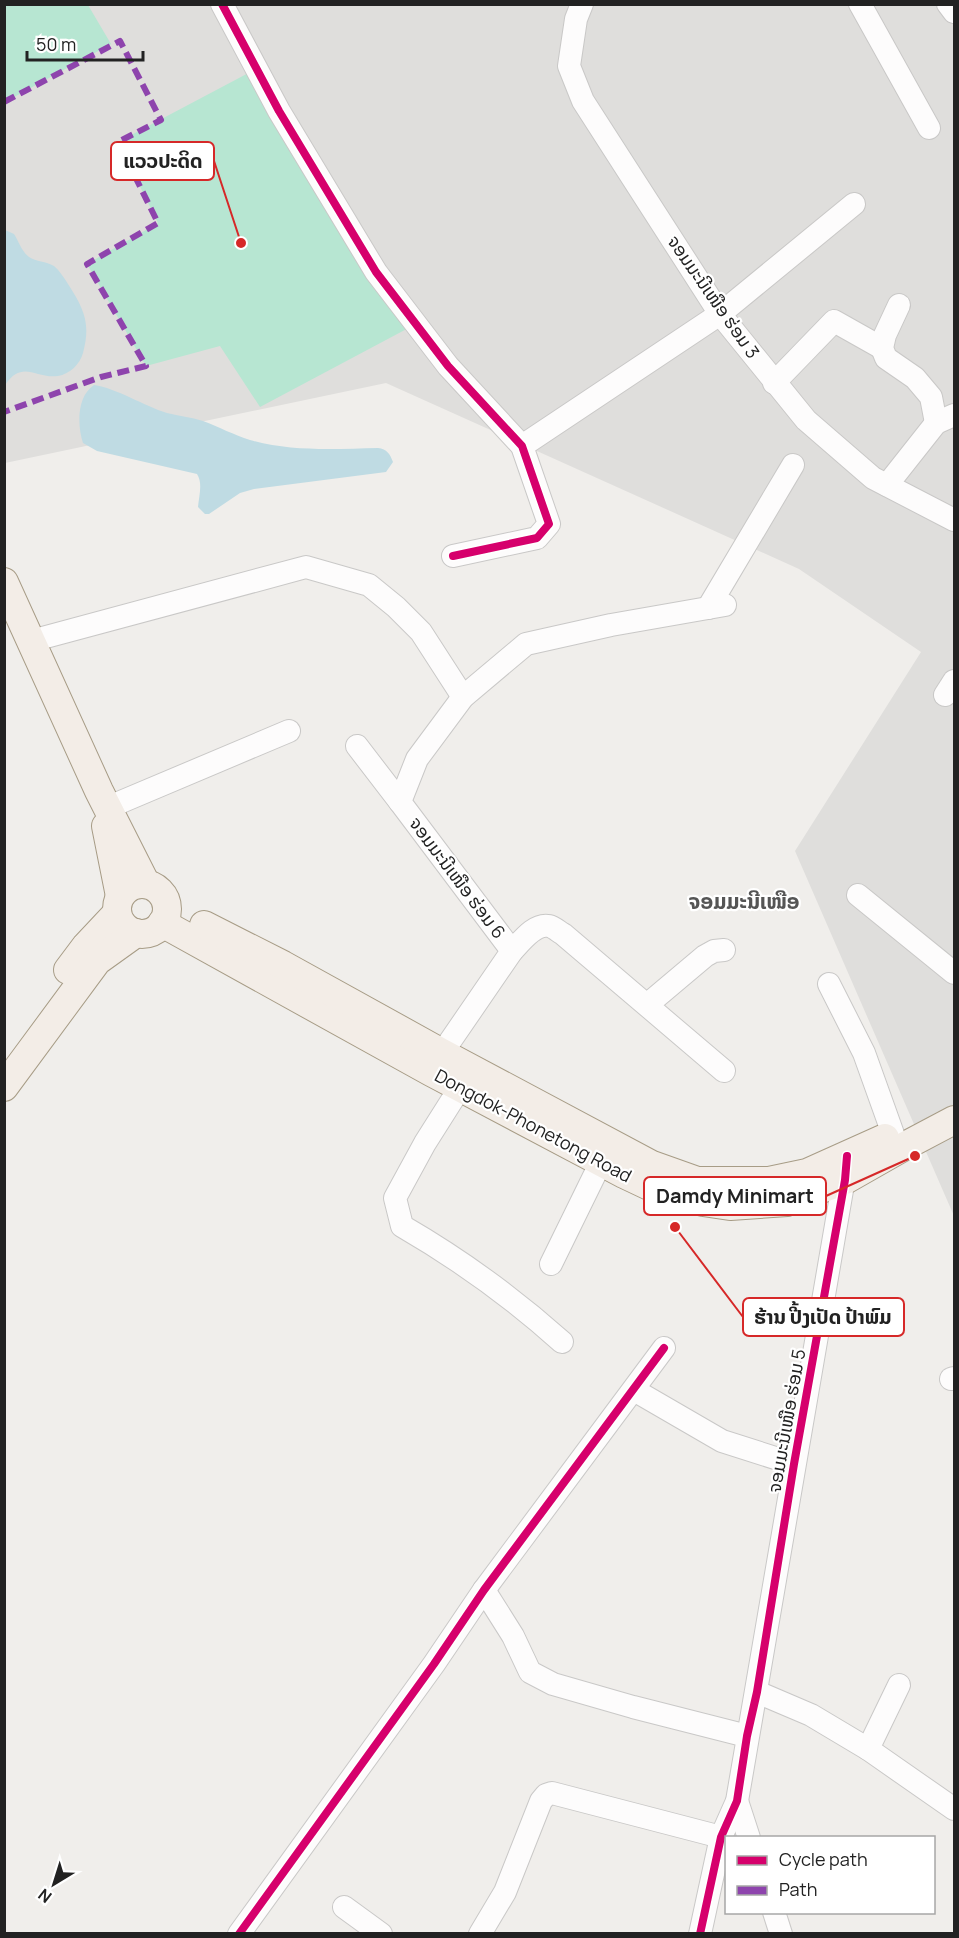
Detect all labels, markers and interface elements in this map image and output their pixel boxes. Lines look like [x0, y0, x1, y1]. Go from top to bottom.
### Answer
scale bar [27, 24, 142, 62]
text: 50 m [36, 32, 76, 56]
callout: ແວວປະດິດ [111, 142, 214, 180]
text: ແວວປະດິດ [123, 147, 203, 174]
street label: ຈອມມະນີເໜືອ ຮ່ອມ 3 [662, 230, 765, 363]
street label: ຈອມມະນີເໜືອ ຮ່ອມ 6 [404, 812, 511, 943]
district label: ຈອມມະນີເໜືອ [689, 887, 799, 915]
street label: Dongdok-Phonetong Road [431, 1063, 636, 1187]
callout: Damdy Minimart [644, 1177, 826, 1215]
text: Damdy Minimart [656, 1182, 814, 1209]
callout: ຮ້ານ ປີ້ງເປັດ ປ້າພົມ [743, 1298, 904, 1336]
text: ຮ້ານ ປີ້ງເປັດ ປ້າພົມ [754, 1301, 892, 1330]
street label: ຈອມມະນີເໜືອ ຮ່ອມ 5 [762, 1347, 810, 1495]
legend [725, 1836, 935, 1914]
text: Cycle path [779, 1847, 868, 1871]
north arrow [24, 1854, 84, 1914]
text: Path [779, 1877, 817, 1901]
text: N [33, 1884, 56, 1908]

